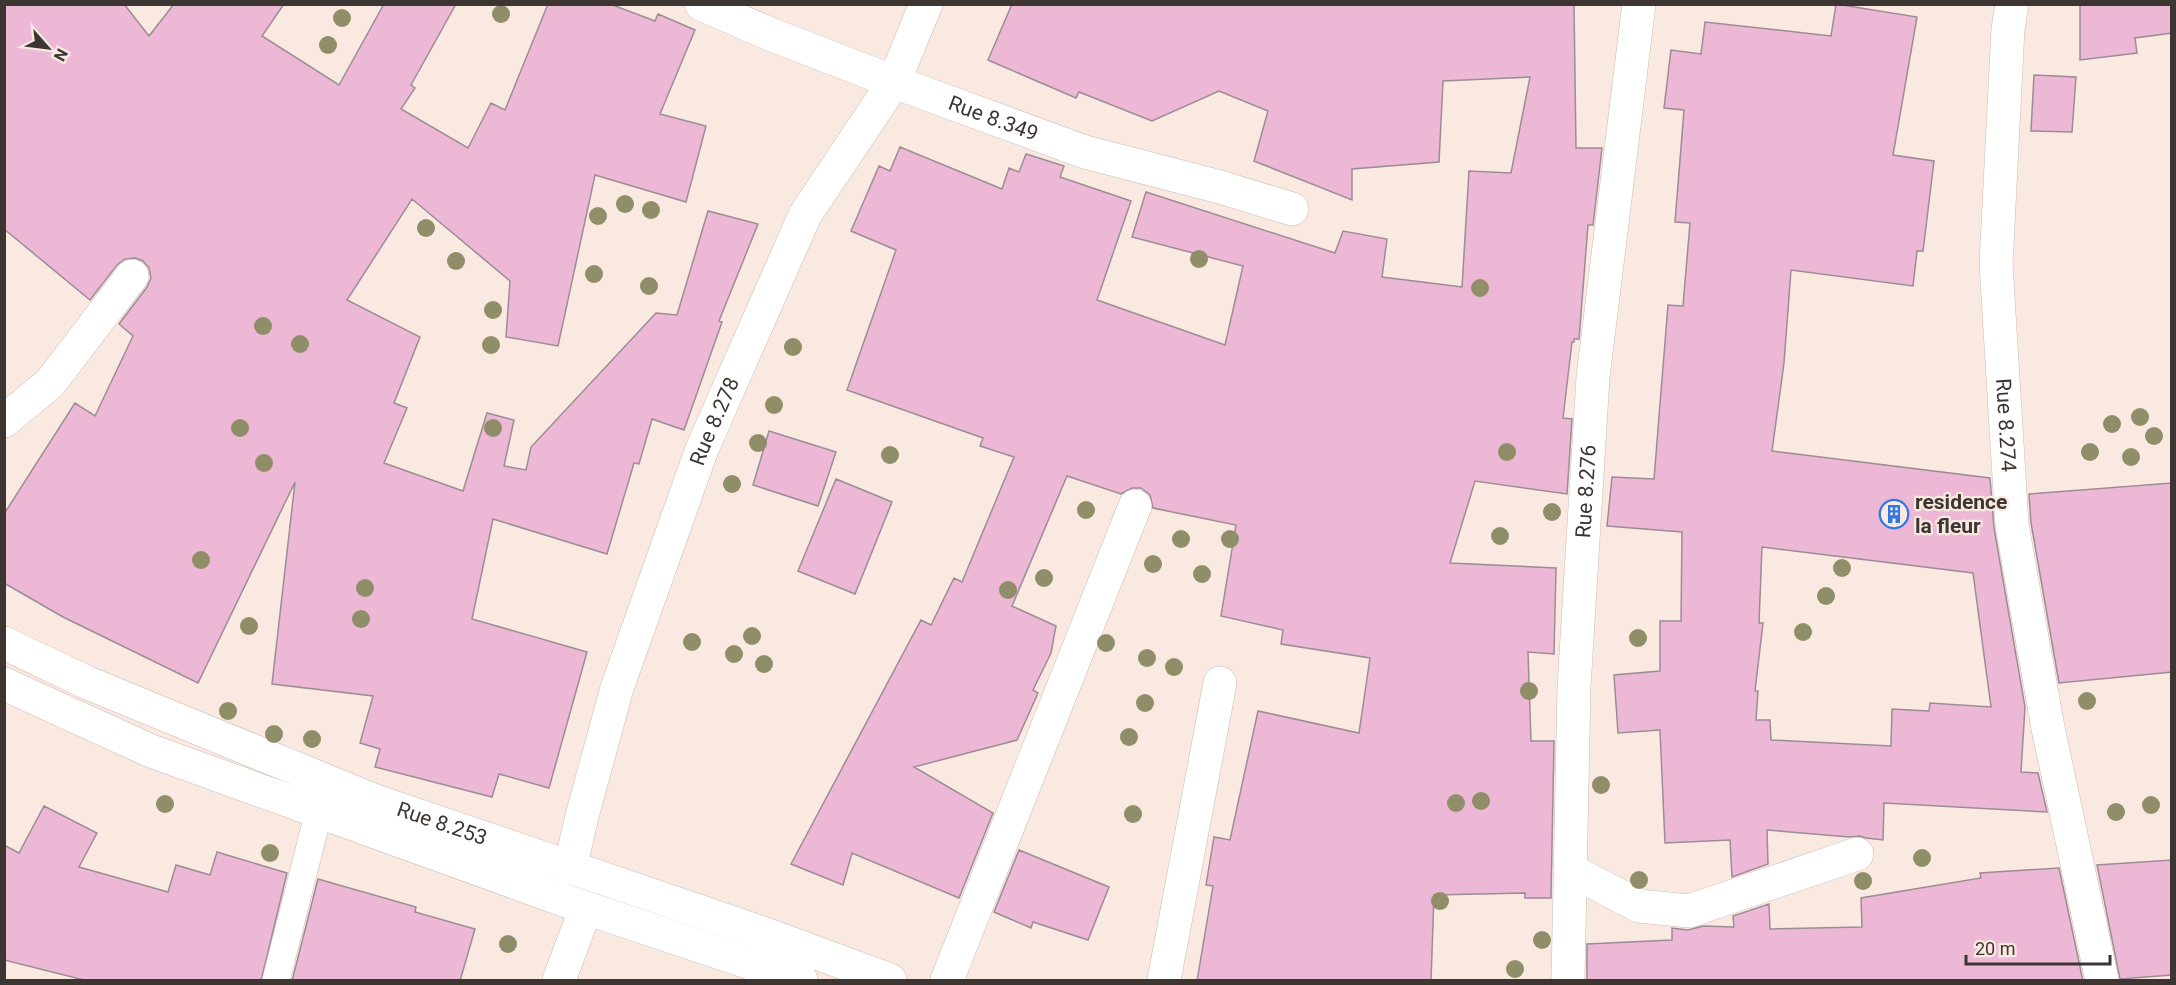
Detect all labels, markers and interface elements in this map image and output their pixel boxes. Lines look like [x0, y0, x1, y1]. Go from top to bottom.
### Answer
north arrow [18, 18, 78, 78]
text: N [50, 45, 72, 64]
street label: Rue 8.349 [945, 91, 1041, 146]
street label: Rue 8.278 [685, 374, 744, 469]
street label: Rue 8.274 [1991, 378, 2021, 473]
street label: Rue 8.276 [1571, 444, 1601, 539]
place label: residence la fleur [1915, 490, 2007, 538]
building icon: residence la fleur [1878, 498, 1910, 530]
street label: Rue 8.253 [394, 797, 490, 850]
scale bar [1966, 928, 2110, 966]
text: 20 m [1975, 938, 2015, 959]

